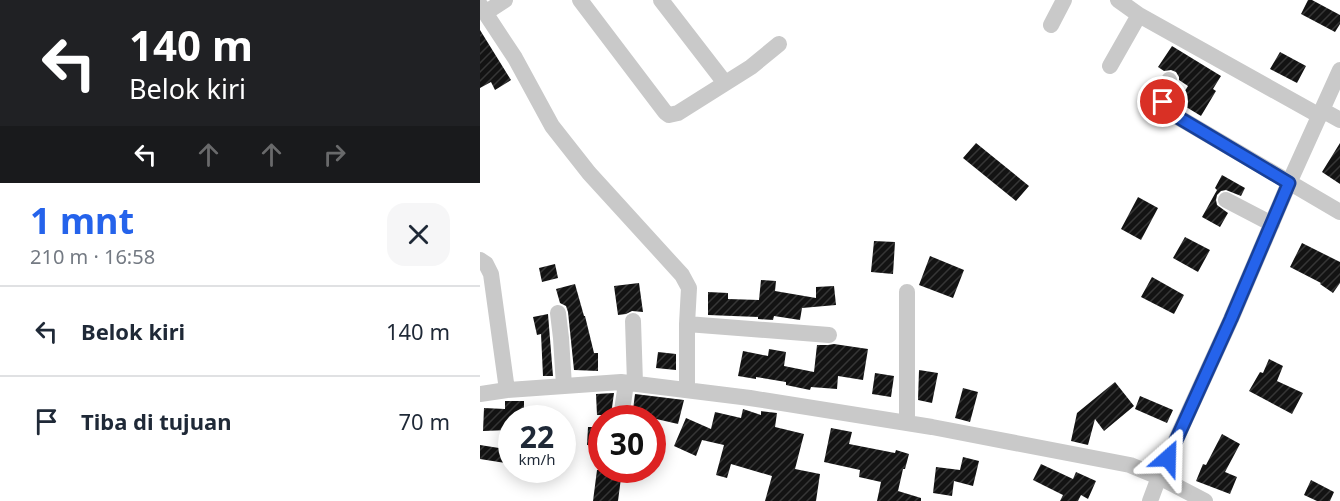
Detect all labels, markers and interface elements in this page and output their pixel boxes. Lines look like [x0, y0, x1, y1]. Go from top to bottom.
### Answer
text: 140 m [129, 16, 253, 73]
icon: left [30, 24, 108, 102]
text: Belok kiri [129, 70, 246, 107]
pin [1137, 76, 1188, 127]
icon: arrive [1146, 85, 1179, 118]
icon: left [129, 138, 162, 171]
icon: ahead [192, 138, 225, 171]
icon: ahead [255, 138, 288, 171]
icon: right [318, 138, 351, 171]
text: 1 mnt [30, 196, 134, 245]
button: close [387, 203, 450, 266]
text: 210 m · 16:58 [30, 243, 155, 270]
icon: left [30, 315, 63, 348]
text: Belok kiri [81, 316, 185, 346]
text: 140 m [386, 316, 450, 346]
icon: arrive [30, 405, 63, 438]
speed limit sign: 30 [588, 405, 666, 483]
text: Tiba di tujuan [81, 406, 231, 436]
text: 70 m [399, 406, 450, 436]
text: 22 [520, 416, 554, 457]
position arrow [1136, 426, 1200, 490]
text: km/h [519, 449, 555, 469]

